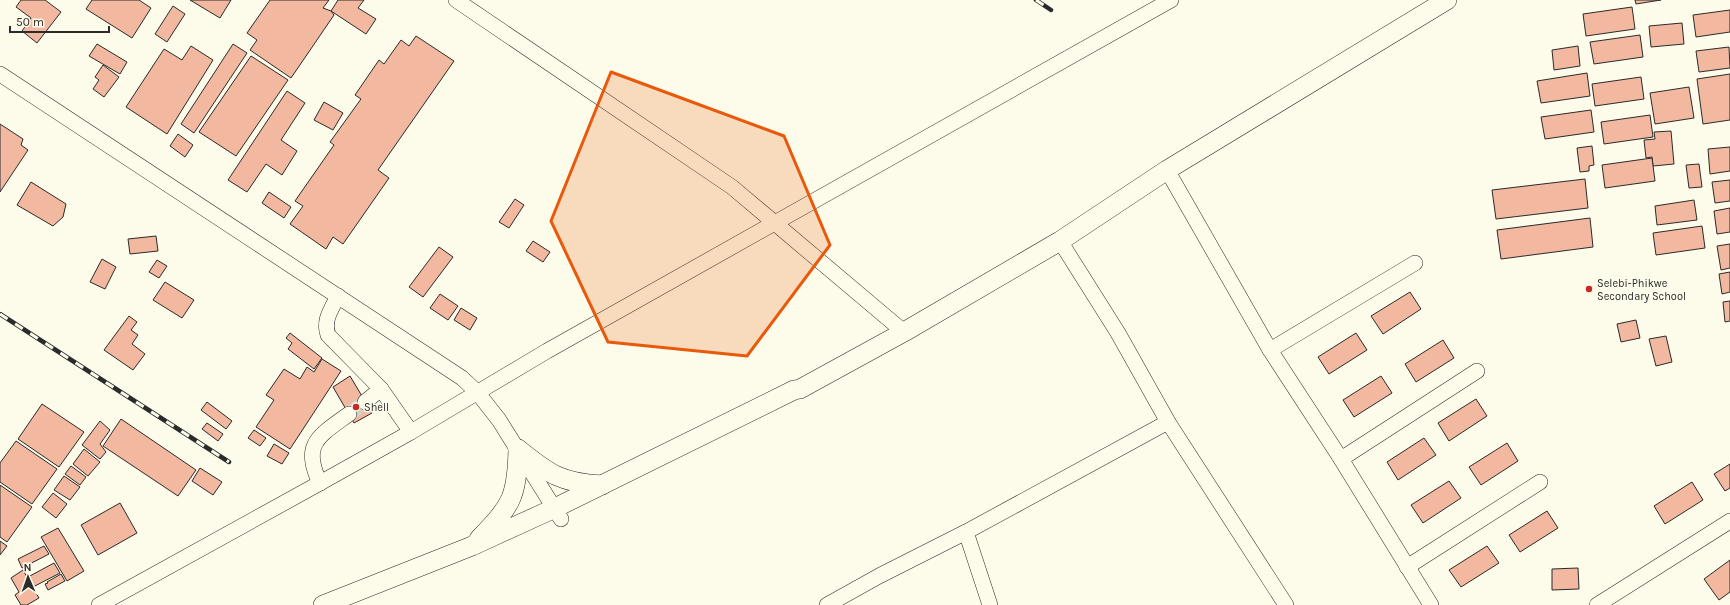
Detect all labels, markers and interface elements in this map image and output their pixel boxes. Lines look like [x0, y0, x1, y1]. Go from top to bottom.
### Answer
scale bar [10, 8, 109, 34]
text: 50 m [16, 15, 44, 29]
place label: Selebi-Phikwe Secondary School [1597, 277, 1686, 303]
marker: Selebi-Phikwe Secondary School [1584, 284, 1594, 294]
place label: Shell [364, 401, 389, 414]
marker: Shell [351, 402, 361, 412]
north arrow [8, 557, 48, 597]
text: N [23, 561, 32, 574]

